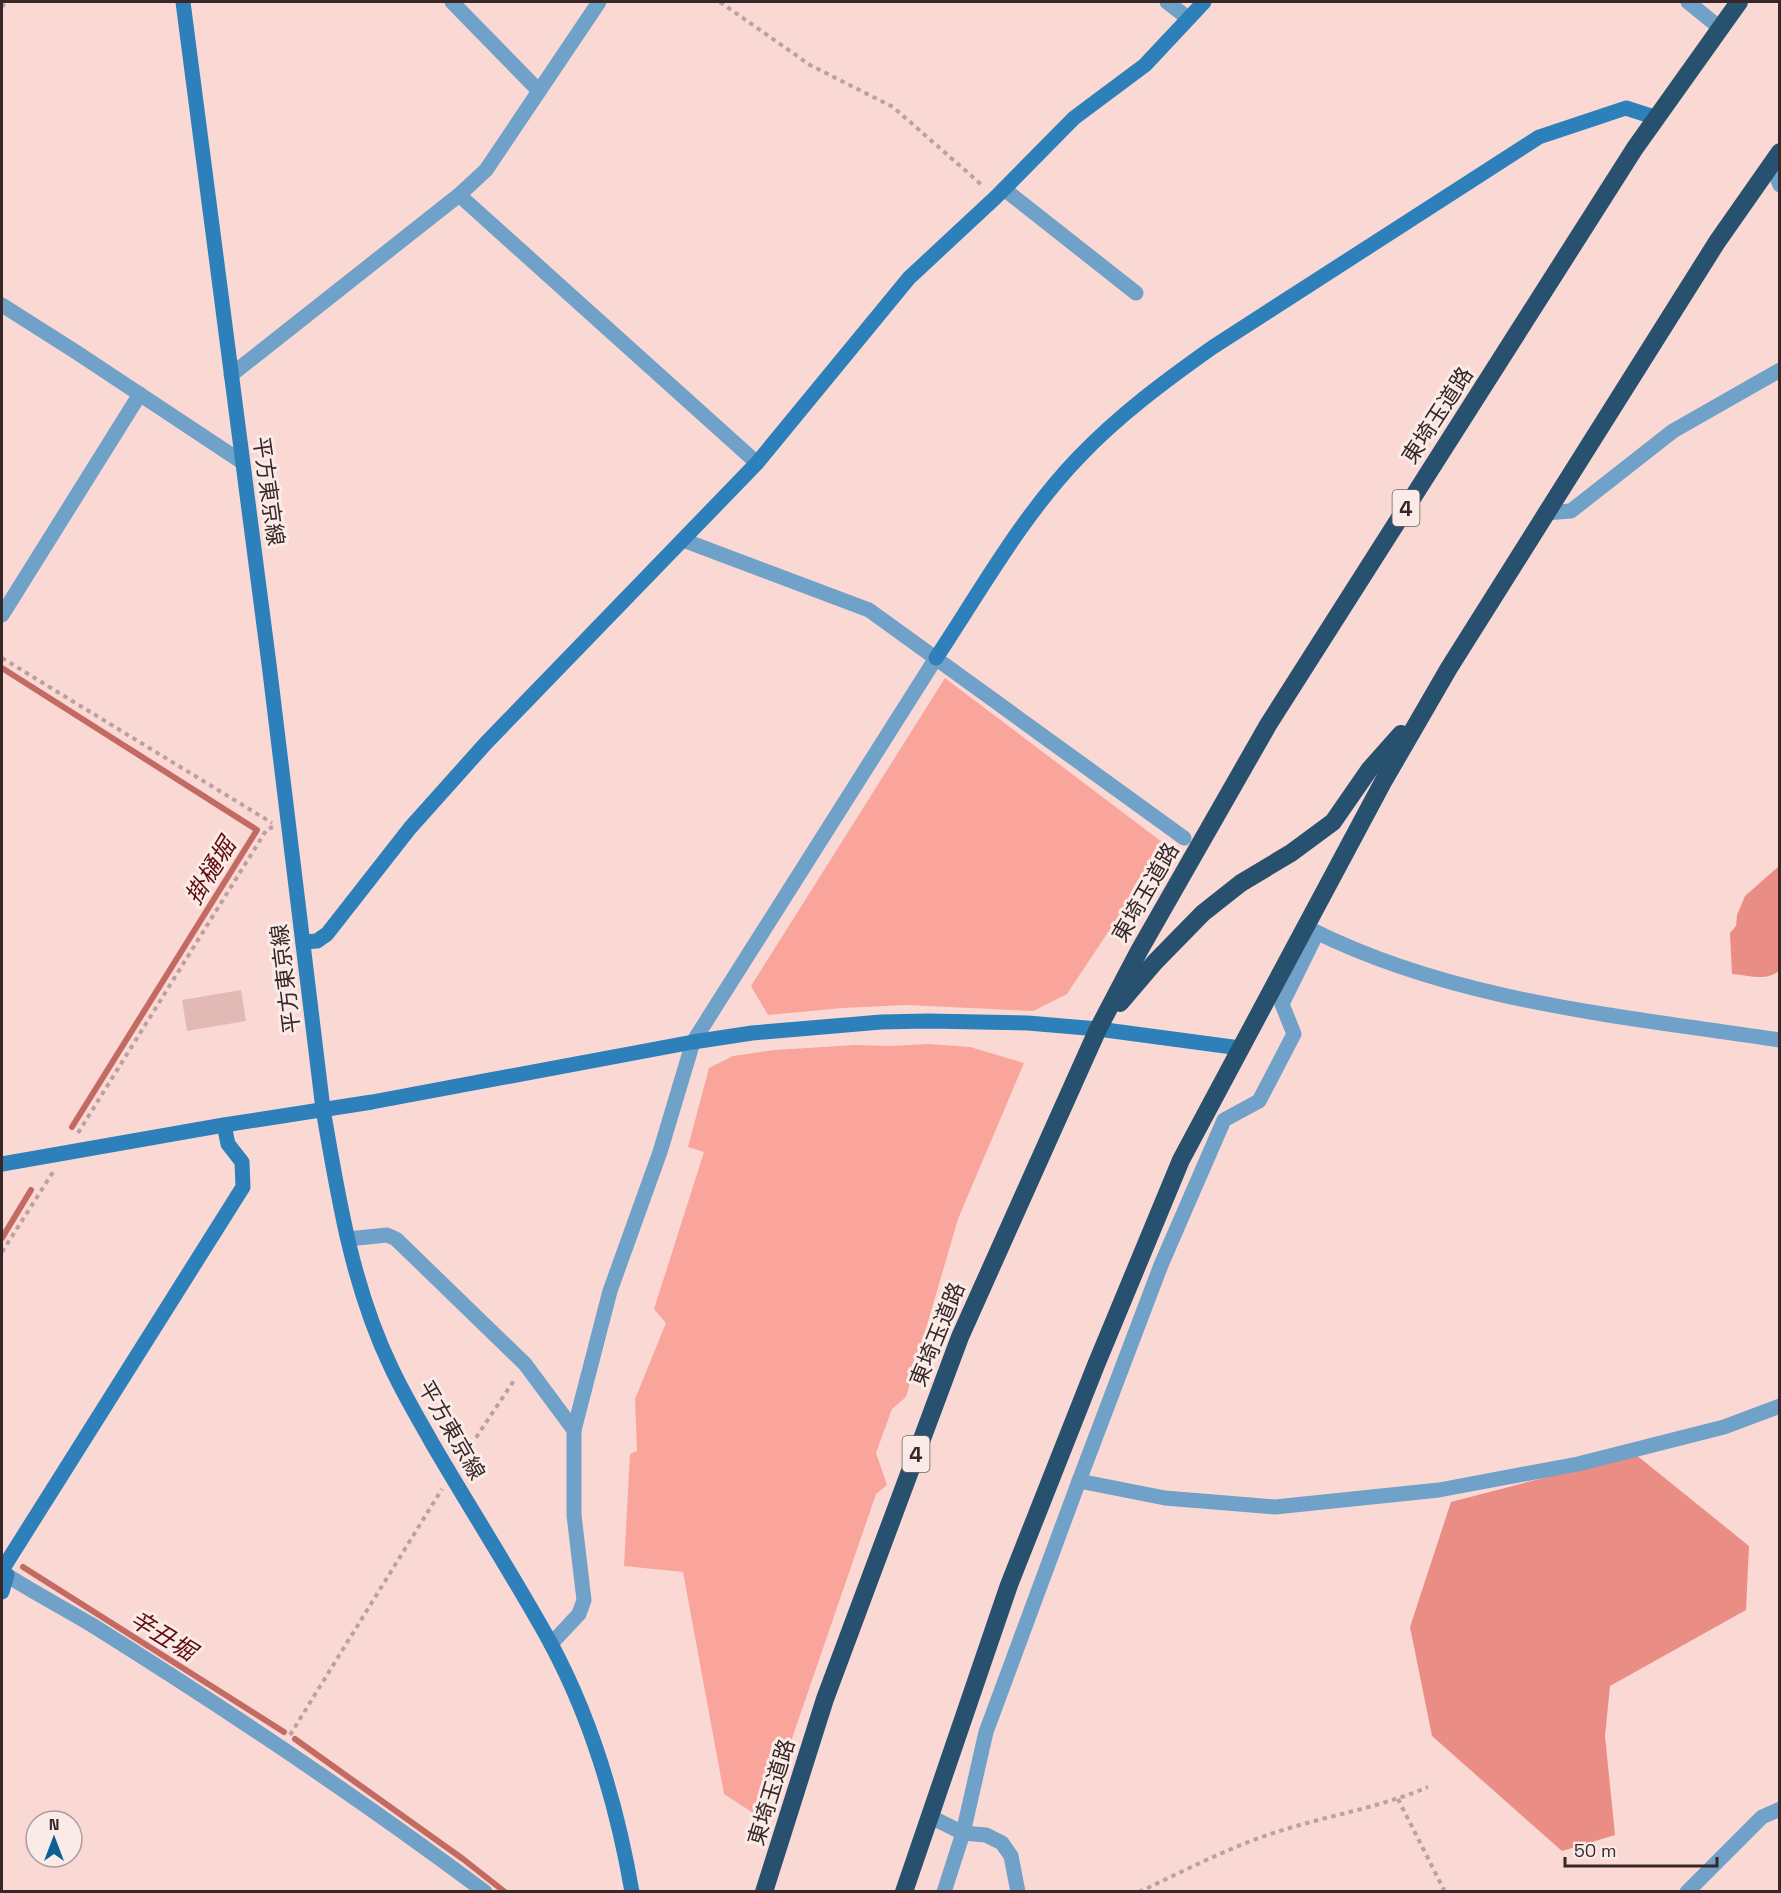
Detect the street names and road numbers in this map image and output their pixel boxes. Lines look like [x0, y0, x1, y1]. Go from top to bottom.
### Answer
street label: 東埼玉道路 [1395, 361, 1479, 469]
street label: 平方東京線 [247, 435, 291, 547]
road number: 4 [1392, 490, 1420, 526]
street label: 東埼玉道路 [1105, 837, 1185, 947]
street label: 平方東京線 [264, 923, 306, 1035]
street label: 東埼玉道路 [903, 1278, 971, 1390]
street label: 平方東京線 [412, 1375, 492, 1485]
road number: 4 [902, 1436, 930, 1472]
street label: 東埼玉道路 [742, 1735, 800, 1849]

